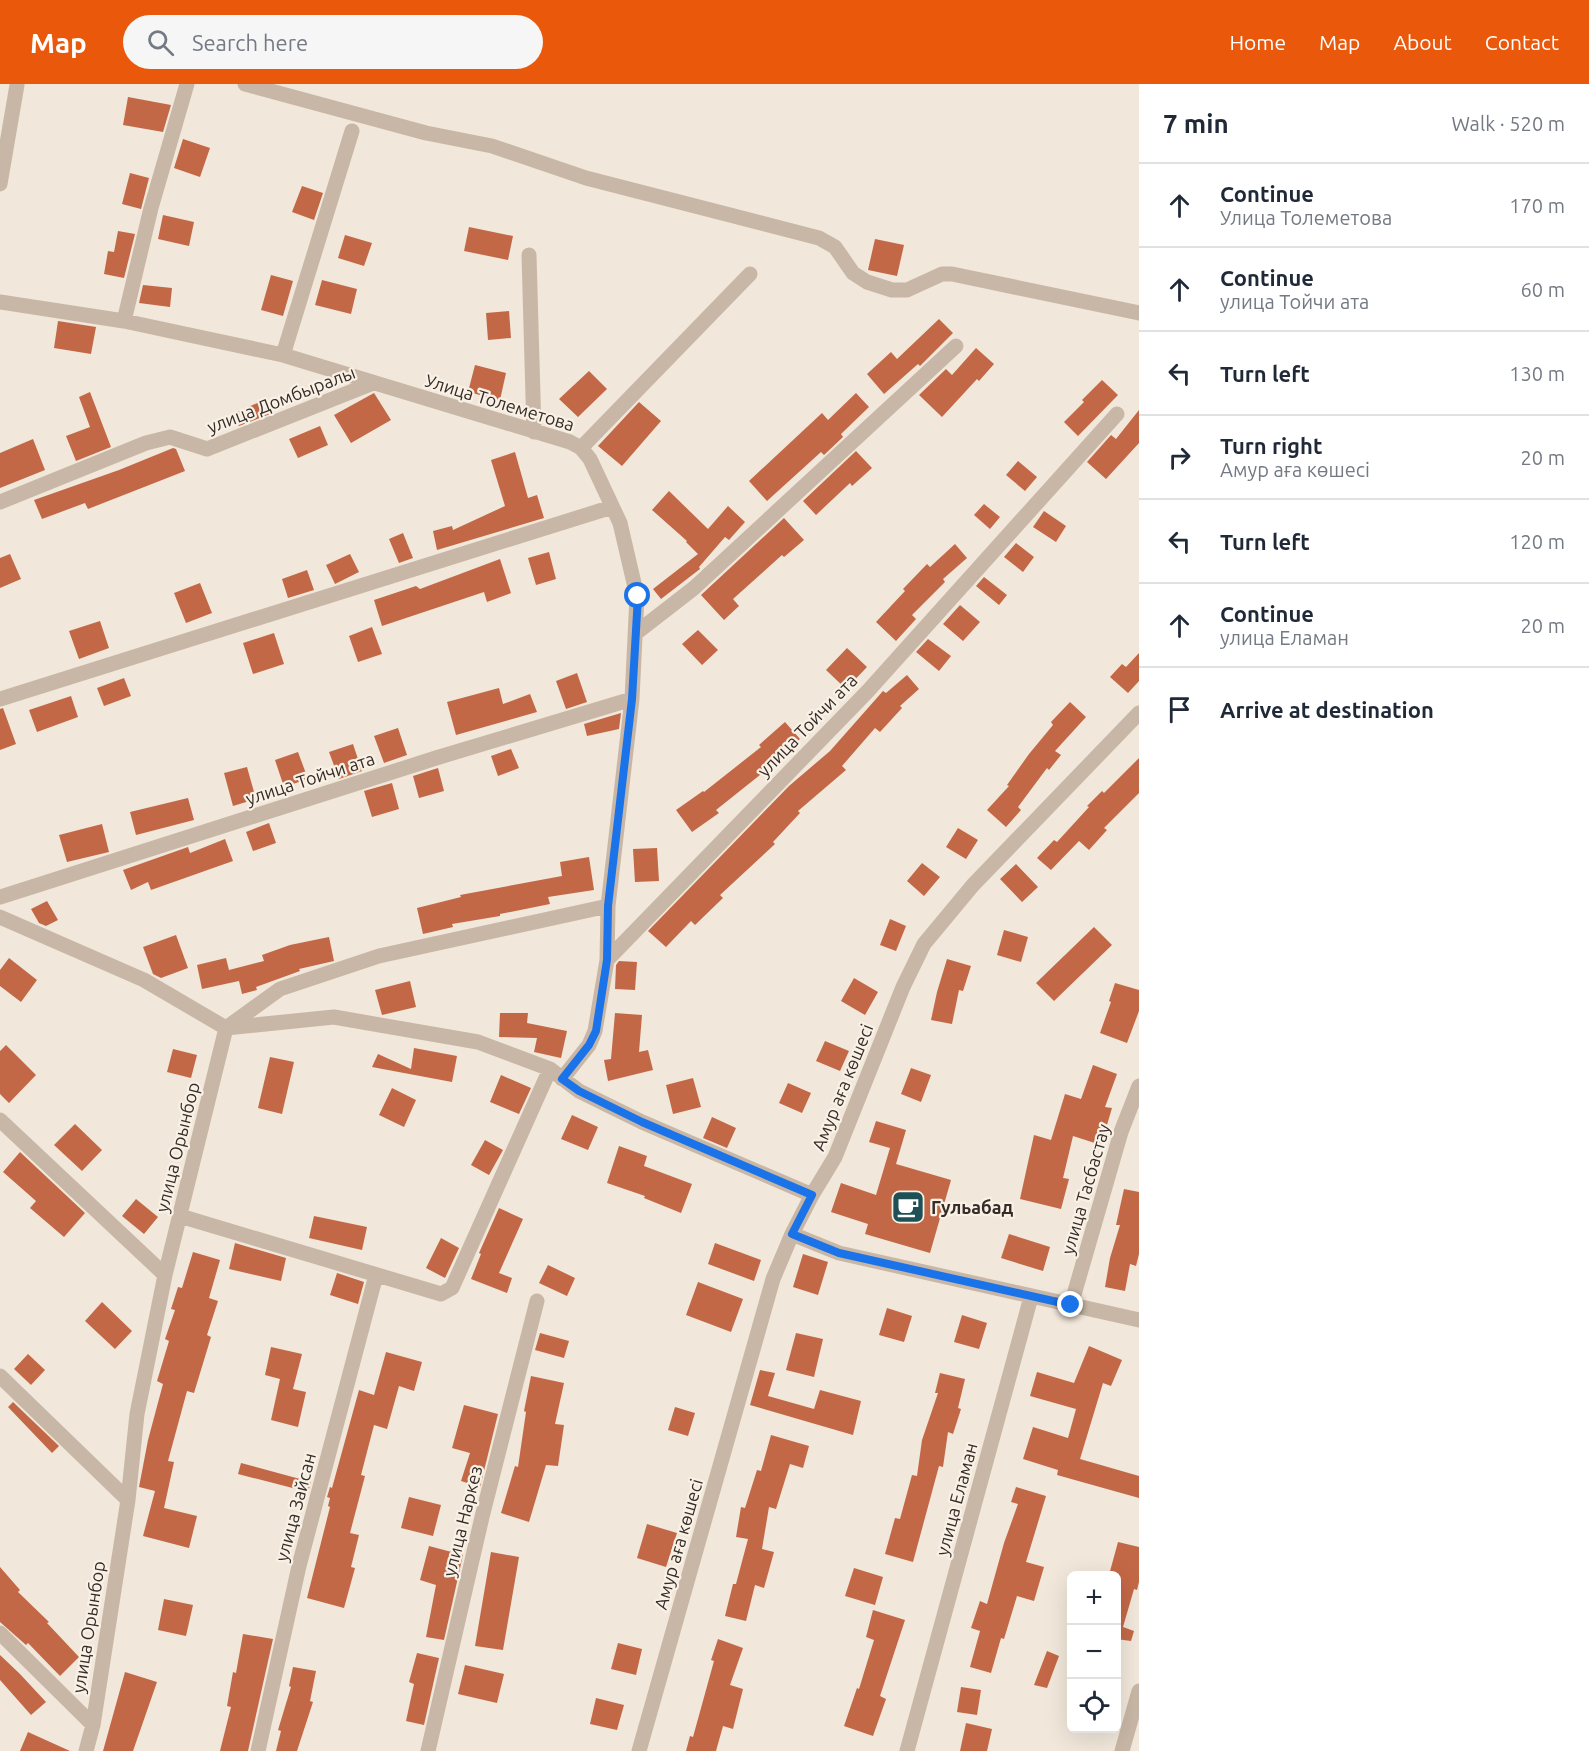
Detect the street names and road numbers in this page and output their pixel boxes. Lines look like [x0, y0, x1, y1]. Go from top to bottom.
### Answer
street label: улица Домбыралы [204, 361, 358, 437]
street label: Улица Толеметова [423, 370, 577, 434]
street label: улица Тойчи ата [753, 670, 861, 780]
street label: улица Тойчи ата [243, 748, 377, 808]
street label: Амур аға көшесі [807, 1021, 877, 1153]
street label: улица Орынбор [151, 1080, 203, 1214]
street label: улица Тасбастау [1057, 1121, 1113, 1256]
street label: улица Еламан [931, 1440, 981, 1558]
street label: улица Зайсан [271, 1451, 319, 1563]
street label: улица Наркез [439, 1464, 485, 1578]
street label: Амур аға көшесі [650, 1476, 706, 1612]
street label: улица Орынбор [68, 1560, 108, 1694]

